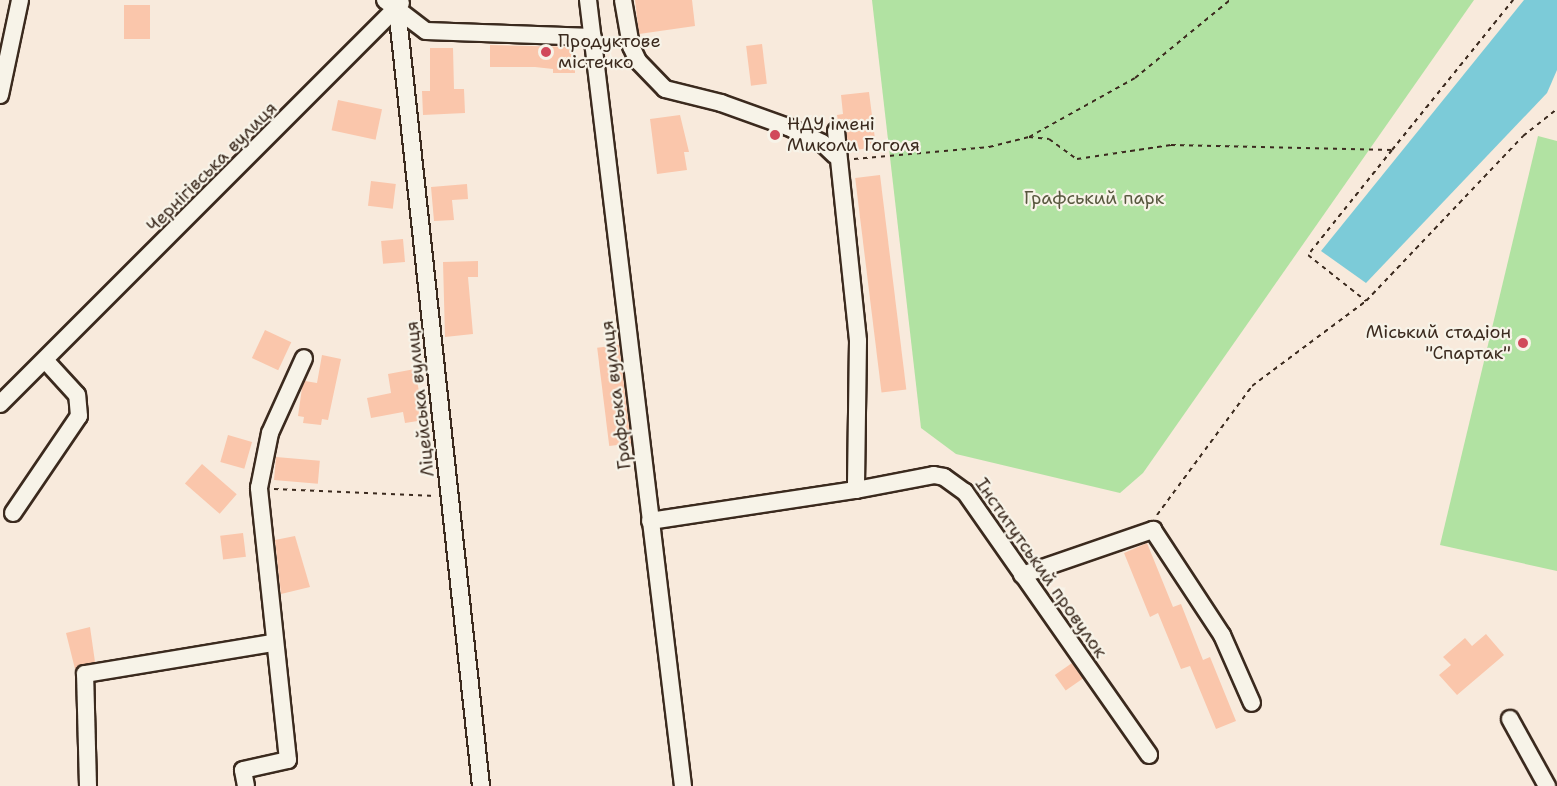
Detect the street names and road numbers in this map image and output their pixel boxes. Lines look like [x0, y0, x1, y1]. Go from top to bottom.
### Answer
street label: Чернігівська вулиця [142, 97, 282, 237]
street label: Графська вулиця [596, 319, 636, 471]
street label: Ліцейська вулиця [401, 320, 439, 478]
street label: Інститутський провулок [971, 474, 1111, 662]

